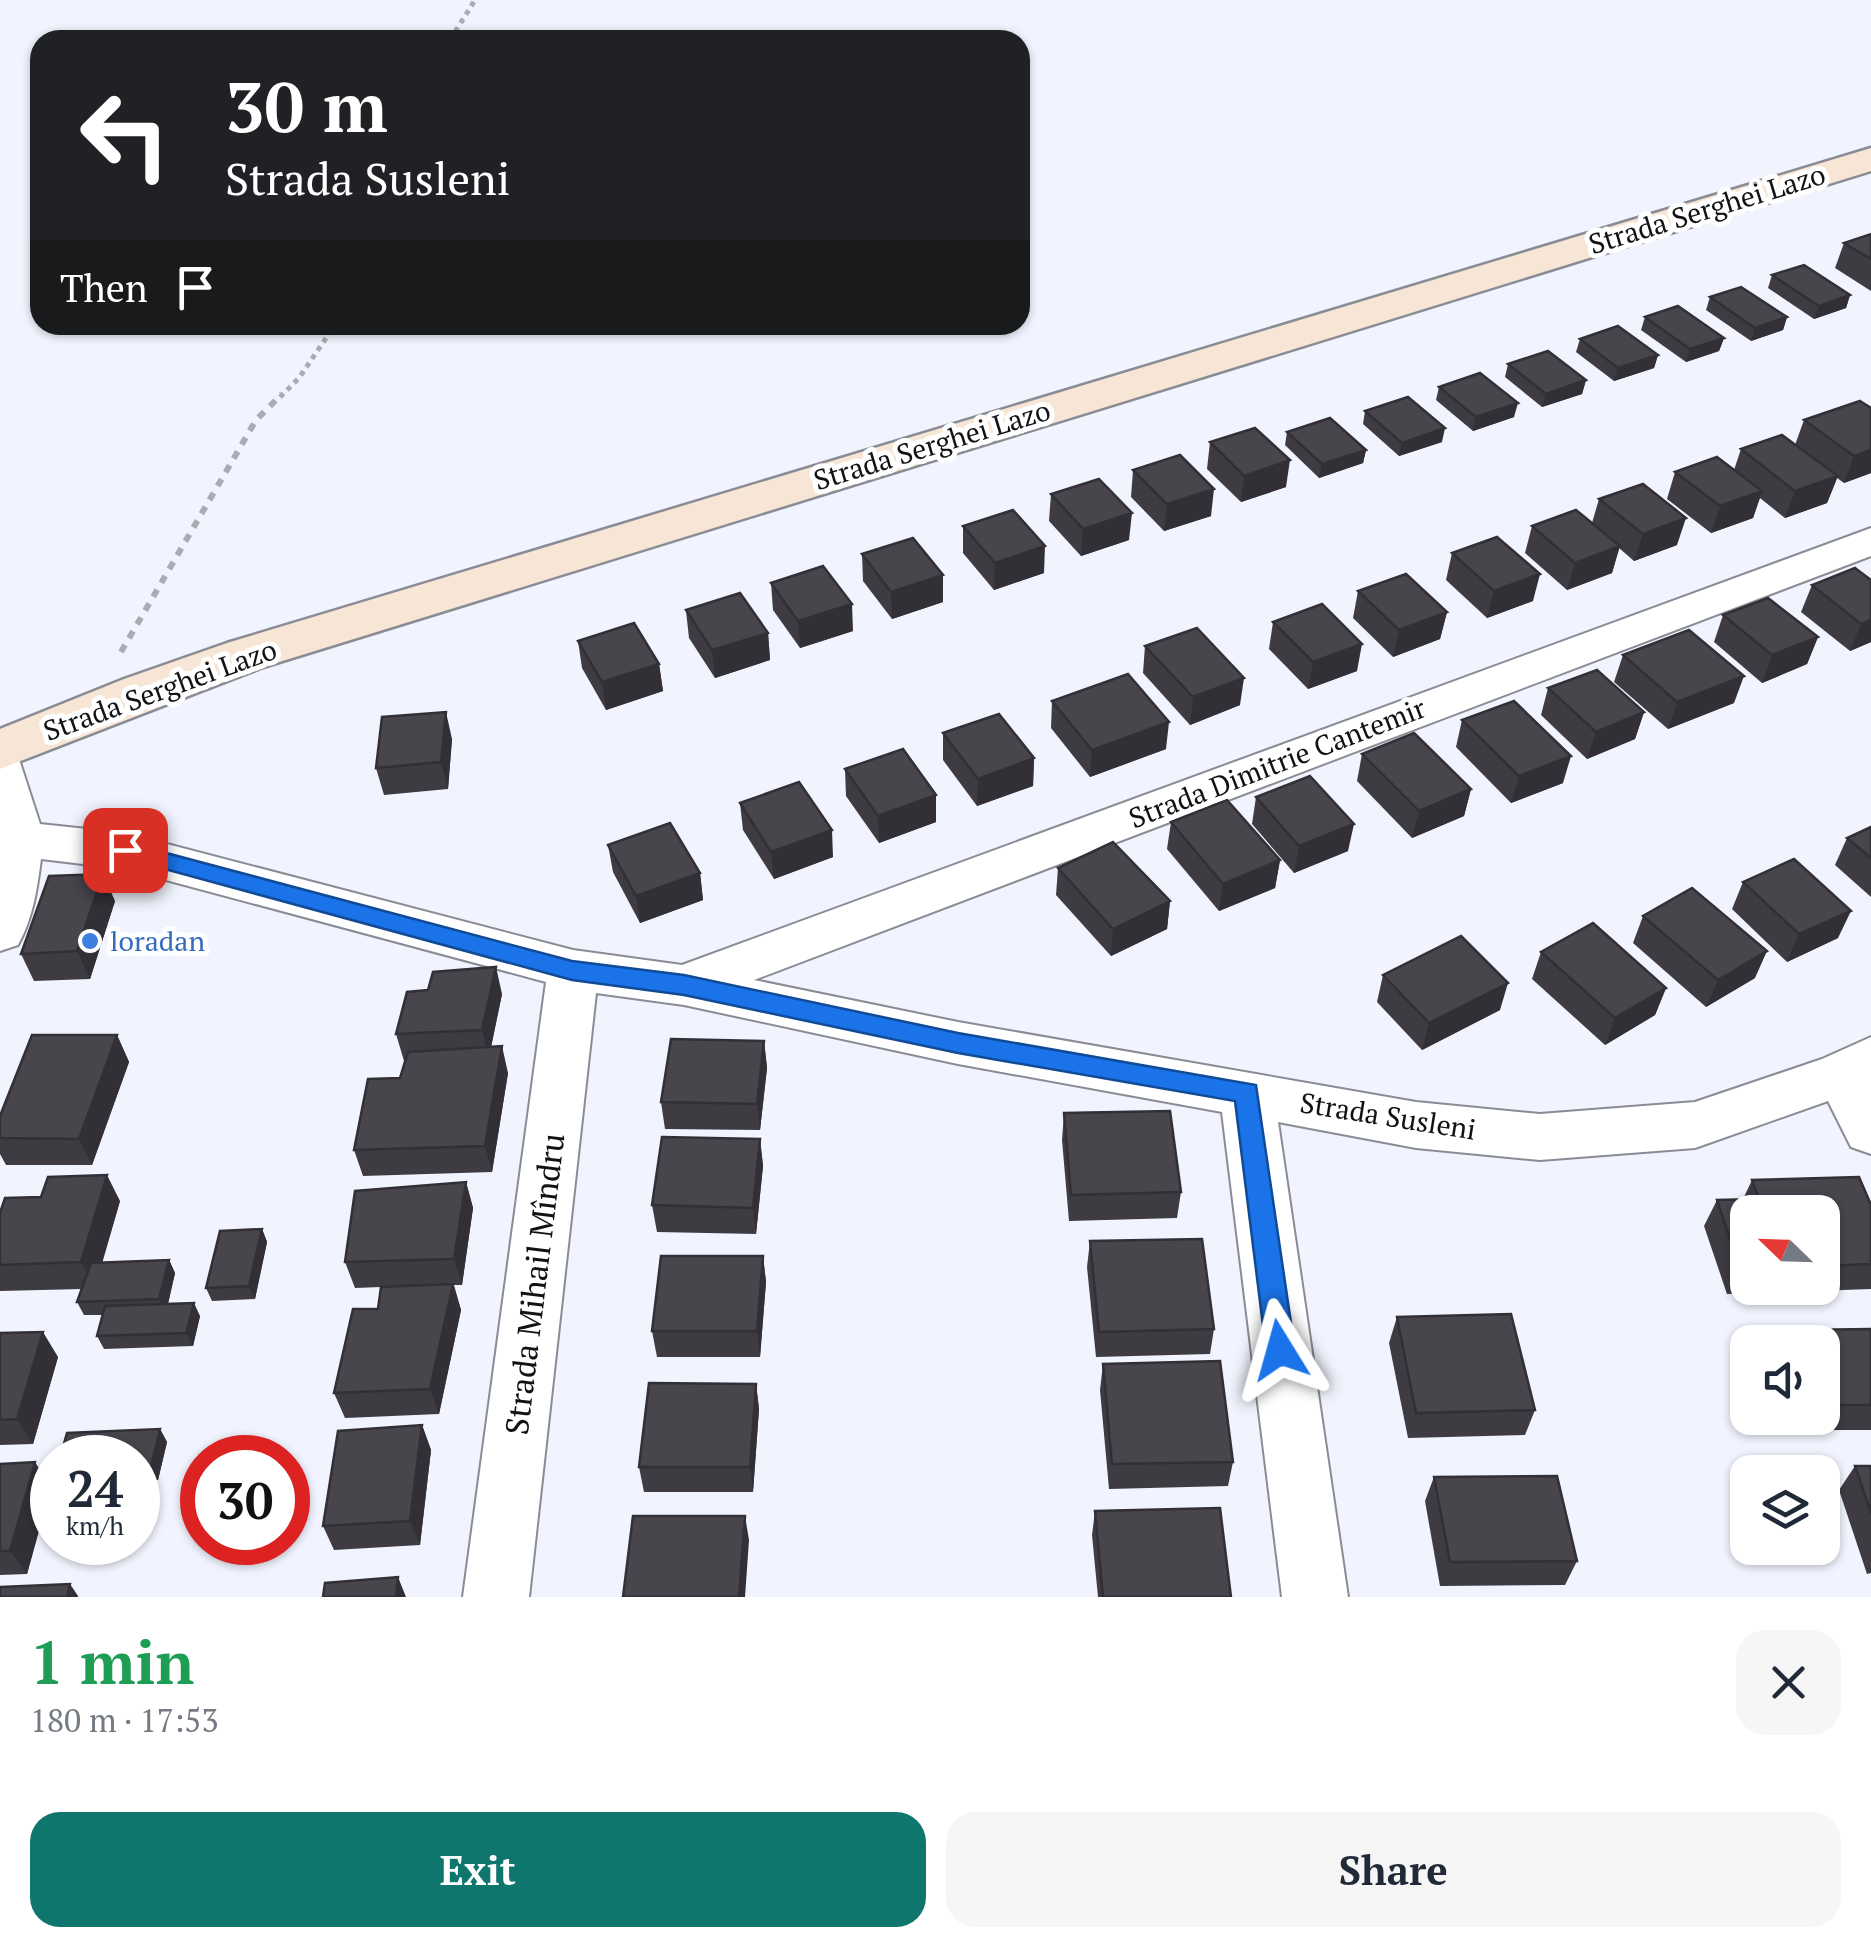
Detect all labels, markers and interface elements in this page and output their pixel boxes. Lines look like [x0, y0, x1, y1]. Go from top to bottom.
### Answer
text: 30 m [225, 59, 388, 152]
icon: left [60, 70, 190, 200]
text: Strada Susleni [225, 148, 510, 208]
street label: Strada Serghei Lazo [1584, 155, 1830, 262]
icon: arrive [168, 260, 223, 315]
text: Then [60, 263, 148, 313]
street label: Strada Serghei Lazo [809, 391, 1055, 498]
street label: Strada Serghei Lazo [38, 630, 281, 749]
street label: Strada Dimitrie Cantemir [1123, 689, 1431, 836]
pin [83, 808, 168, 893]
icon: arrive [98, 823, 153, 878]
place label: loradan [110, 922, 205, 959]
marker: loradan [79, 930, 101, 952]
street label: Strada Susleni [1297, 1083, 1479, 1148]
street label: Strada Mihail Mîndru [495, 1131, 573, 1437]
north arrow [1730, 1195, 1840, 1305]
map controls [1730, 1195, 1840, 1565]
position arrow [1228, 1298, 1332, 1402]
button: sound [1730, 1325, 1840, 1435]
speed limit sign: 30 [180, 1435, 310, 1565]
text: 24 [67, 1455, 123, 1521]
button: layers [1730, 1455, 1840, 1565]
text: km/h [66, 1509, 124, 1542]
text: 1 min [30, 1622, 194, 1701]
button: close [1736, 1630, 1841, 1735]
text: 180 m · 17:53 [30, 1699, 218, 1741]
button: Exit [30, 1812, 926, 1927]
button: Share [946, 1812, 1841, 1927]

